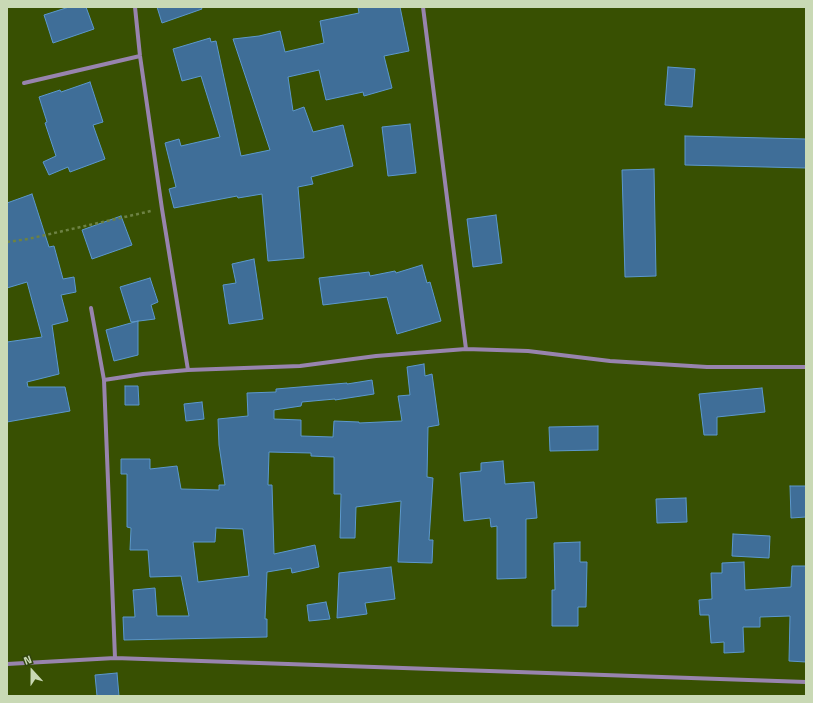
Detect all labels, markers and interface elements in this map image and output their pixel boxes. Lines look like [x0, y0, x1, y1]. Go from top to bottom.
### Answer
north arrow [12, 651, 52, 691]
text: N [21, 651, 34, 669]

